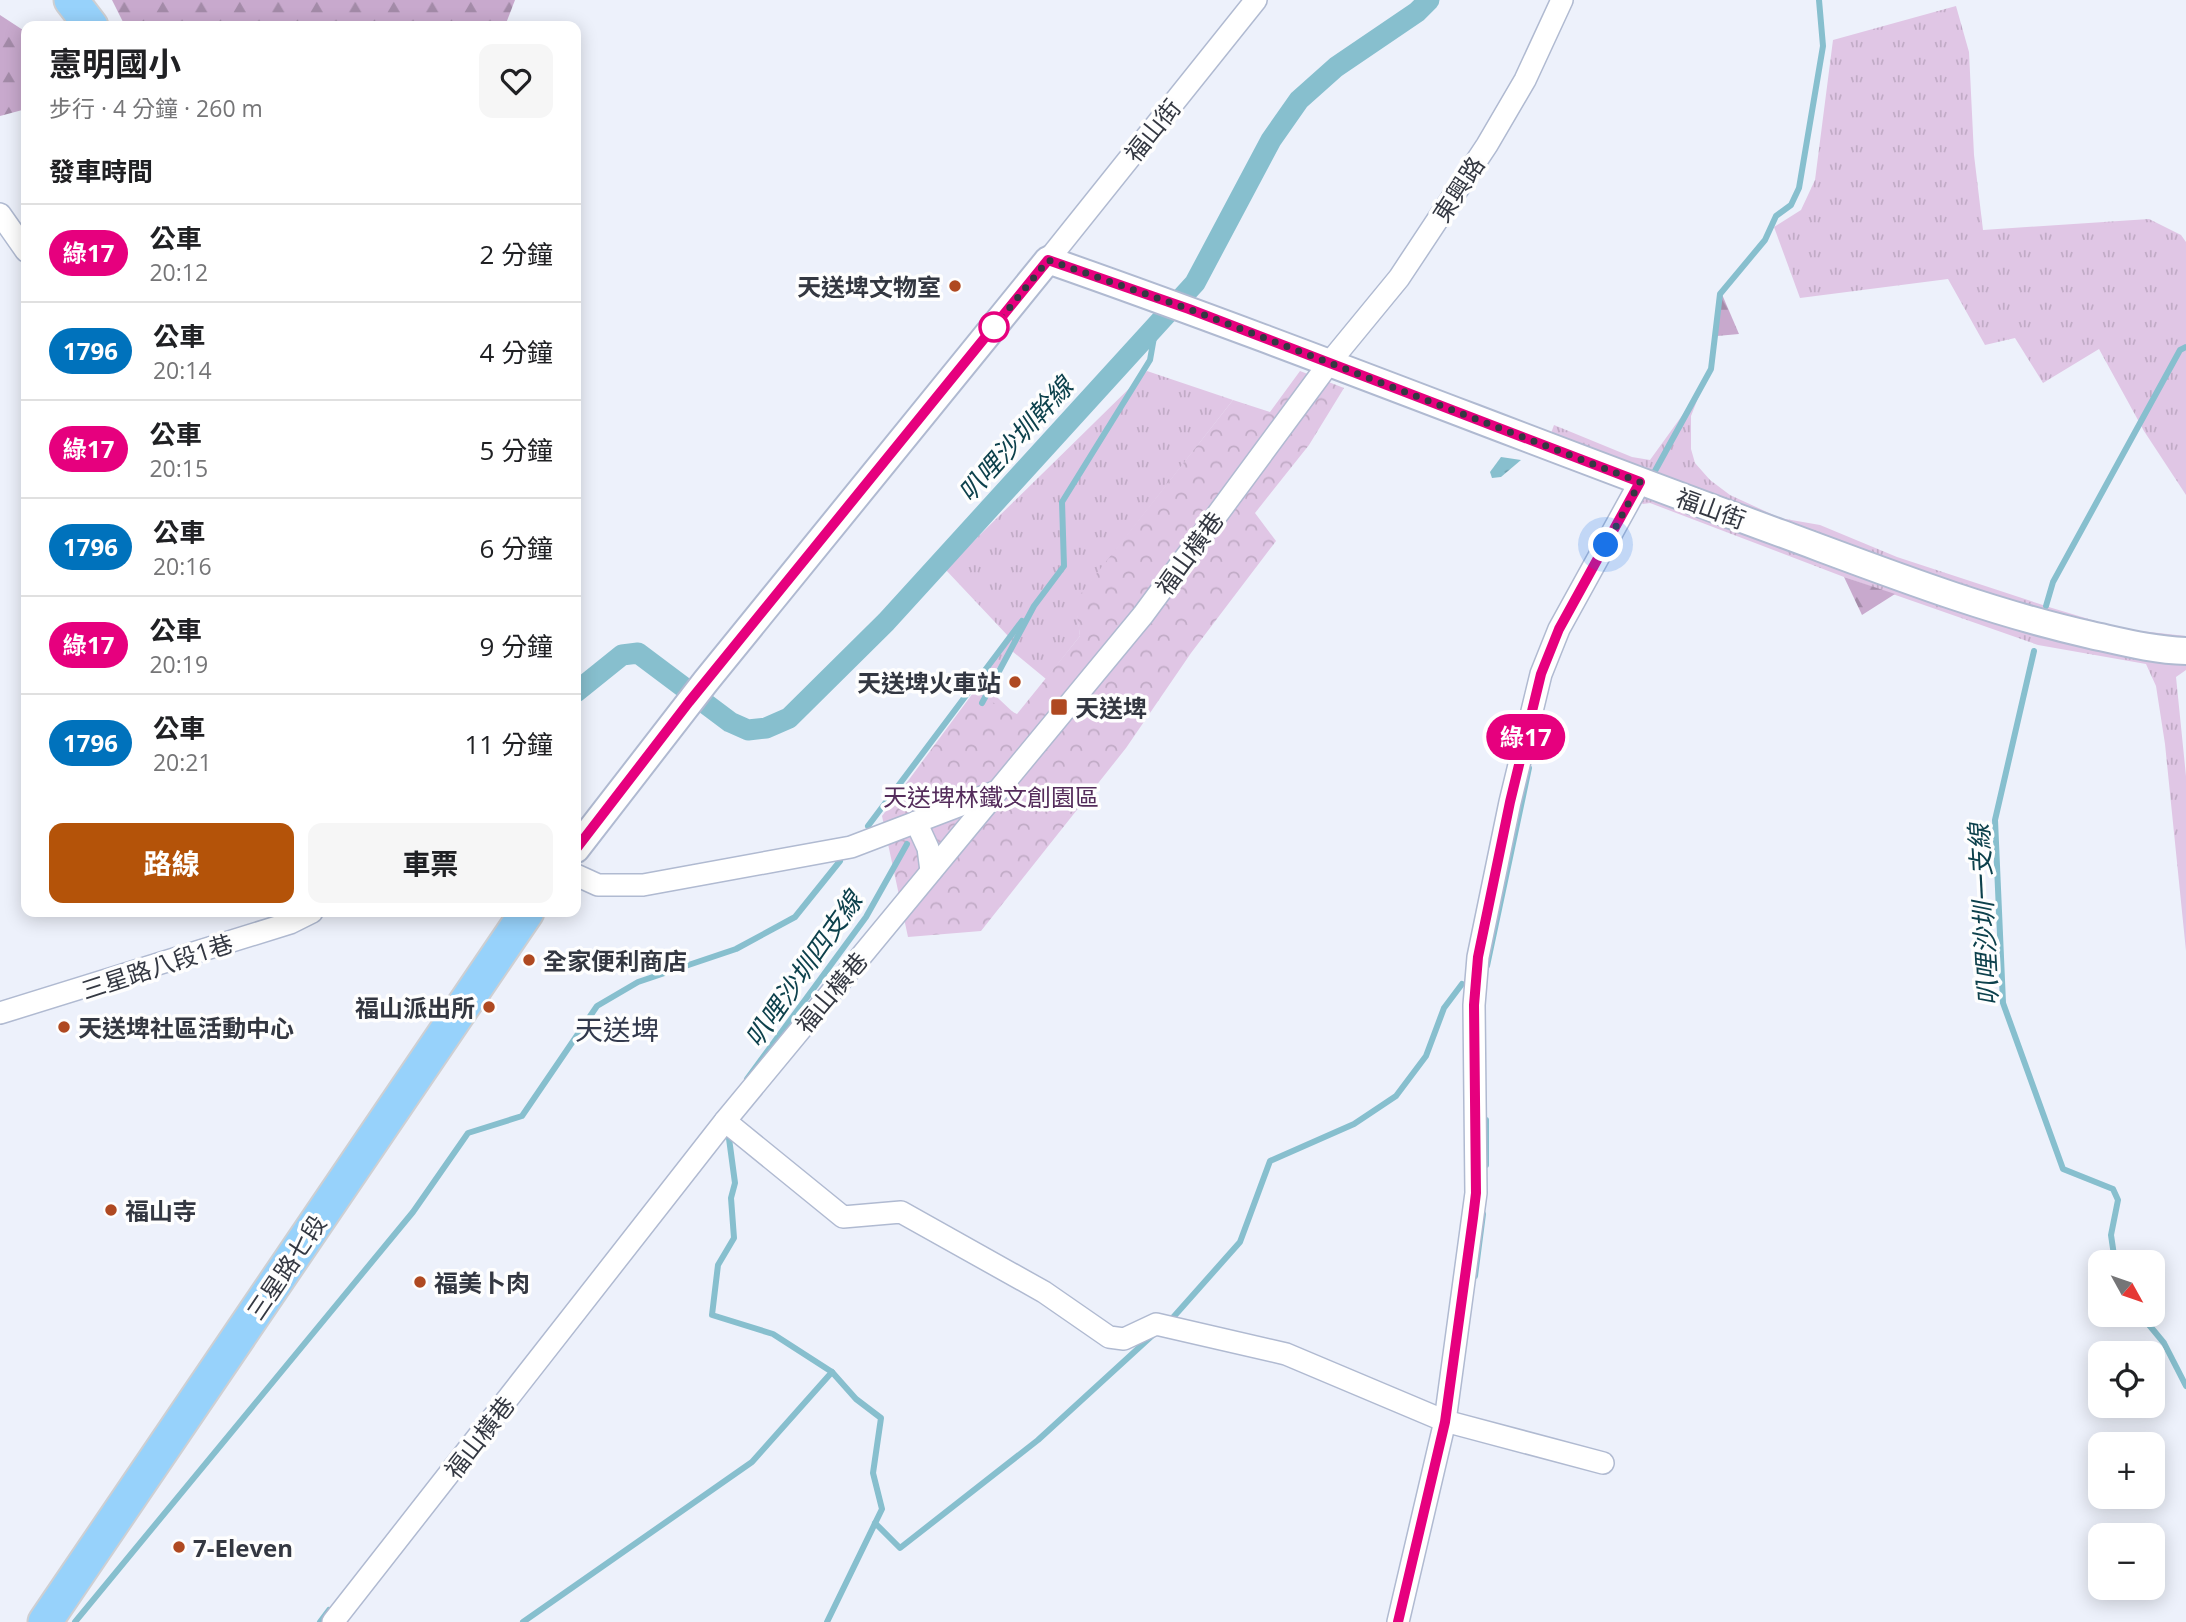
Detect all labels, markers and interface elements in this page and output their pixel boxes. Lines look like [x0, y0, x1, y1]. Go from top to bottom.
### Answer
text: 憲明國小 [49, 41, 181, 86]
button: heart [479, 44, 553, 118]
text: 步行 · 4 分鐘 · 260 m [49, 92, 263, 124]
street label: 福山街 [1117, 92, 1187, 168]
street label: 東興路 [1425, 150, 1491, 228]
text: 發車時間 [49, 153, 153, 189]
text: 公車 [149, 220, 201, 256]
text: 綠17 [63, 236, 114, 269]
text: 2 分鐘 [479, 236, 553, 272]
text: 20:12 [149, 256, 208, 288]
place label: 天送埤文物室 [797, 270, 941, 303]
marker: 天送埤文物室 [947, 278, 963, 294]
unlabelled marker [979, 312, 1009, 342]
text: 公車 [153, 318, 205, 354]
text: 1796 [63, 334, 118, 367]
text: 4 分鐘 [479, 334, 553, 370]
text: 20:14 [153, 354, 212, 386]
water label: 叭哩沙圳幹線 [949, 367, 1083, 509]
text: 公車 [149, 416, 201, 452]
text: 綠17 [63, 432, 114, 465]
text: 5 分鐘 [479, 432, 553, 468]
text: 20:15 [149, 452, 208, 484]
street label: 福山街 [1672, 480, 1750, 536]
street label: 福山橫巷 [1147, 504, 1231, 602]
text: 公車 [153, 514, 205, 550]
your location [1588, 527, 1623, 562]
text: 1796 [63, 530, 118, 563]
text: 6 分鐘 [479, 530, 553, 566]
text: 20:16 [153, 550, 212, 582]
text: 公車 [149, 612, 201, 648]
text: 綠17 [63, 628, 114, 661]
text: 9 分鐘 [479, 628, 553, 664]
text: 20:19 [149, 648, 208, 680]
place label: 天送埤火車站 [857, 666, 1001, 699]
marker: 天送埤火車站 [1007, 674, 1023, 690]
place label: 天送埤 [1075, 691, 1147, 724]
marker: 天送埤 [1049, 697, 1069, 717]
text: 公車 [153, 710, 205, 746]
line badge: 綠17 [1486, 714, 1566, 760]
text: 綠17 [1500, 720, 1552, 753]
text: 1796 [63, 726, 118, 759]
text: 11 分鐘 [465, 726, 553, 762]
text: 20:21 [153, 746, 212, 778]
park label: 天送埤林鐵文創園區 [883, 780, 1099, 813]
water label: 叭哩沙圳一支線 [1960, 820, 2006, 1007]
button: 路線 [49, 823, 294, 903]
button: 車票 [308, 823, 553, 903]
water label: 叭哩沙圳四支線 [736, 882, 872, 1054]
street label: 三星路八段1巷 [77, 926, 237, 1006]
place label: 全家便利商店 [543, 944, 687, 977]
street label: 福山橫巷 [788, 945, 874, 1039]
marker: 全家便利商店 [521, 952, 537, 968]
place label: 福山派出所 [355, 991, 475, 1024]
marker: 福山派出所 [481, 999, 497, 1015]
district label: 天送埤 [575, 1010, 659, 1048]
place label: 天送埤社區活動中心 [78, 1011, 294, 1044]
marker: 天送埤社區活動中心 [56, 1019, 72, 1035]
place label: 福山寺 [125, 1194, 197, 1227]
marker: 福山寺 [103, 1202, 119, 1218]
street label: 三星路七段 [239, 1208, 333, 1326]
north arrow [2088, 1250, 2165, 1326]
map controls [2088, 1250, 2165, 1600]
place label: 福美卜肉 [434, 1266, 530, 1299]
marker: 福美卜肉 [412, 1274, 428, 1290]
button: locate [2088, 1341, 2165, 1418]
street label: 福山橫巷 [436, 1389, 522, 1485]
button: + [2088, 1432, 2165, 1509]
button: − [2088, 1523, 2165, 1600]
place label: 7-Eleven [193, 1531, 293, 1564]
marker: 7-Eleven [171, 1539, 187, 1555]

